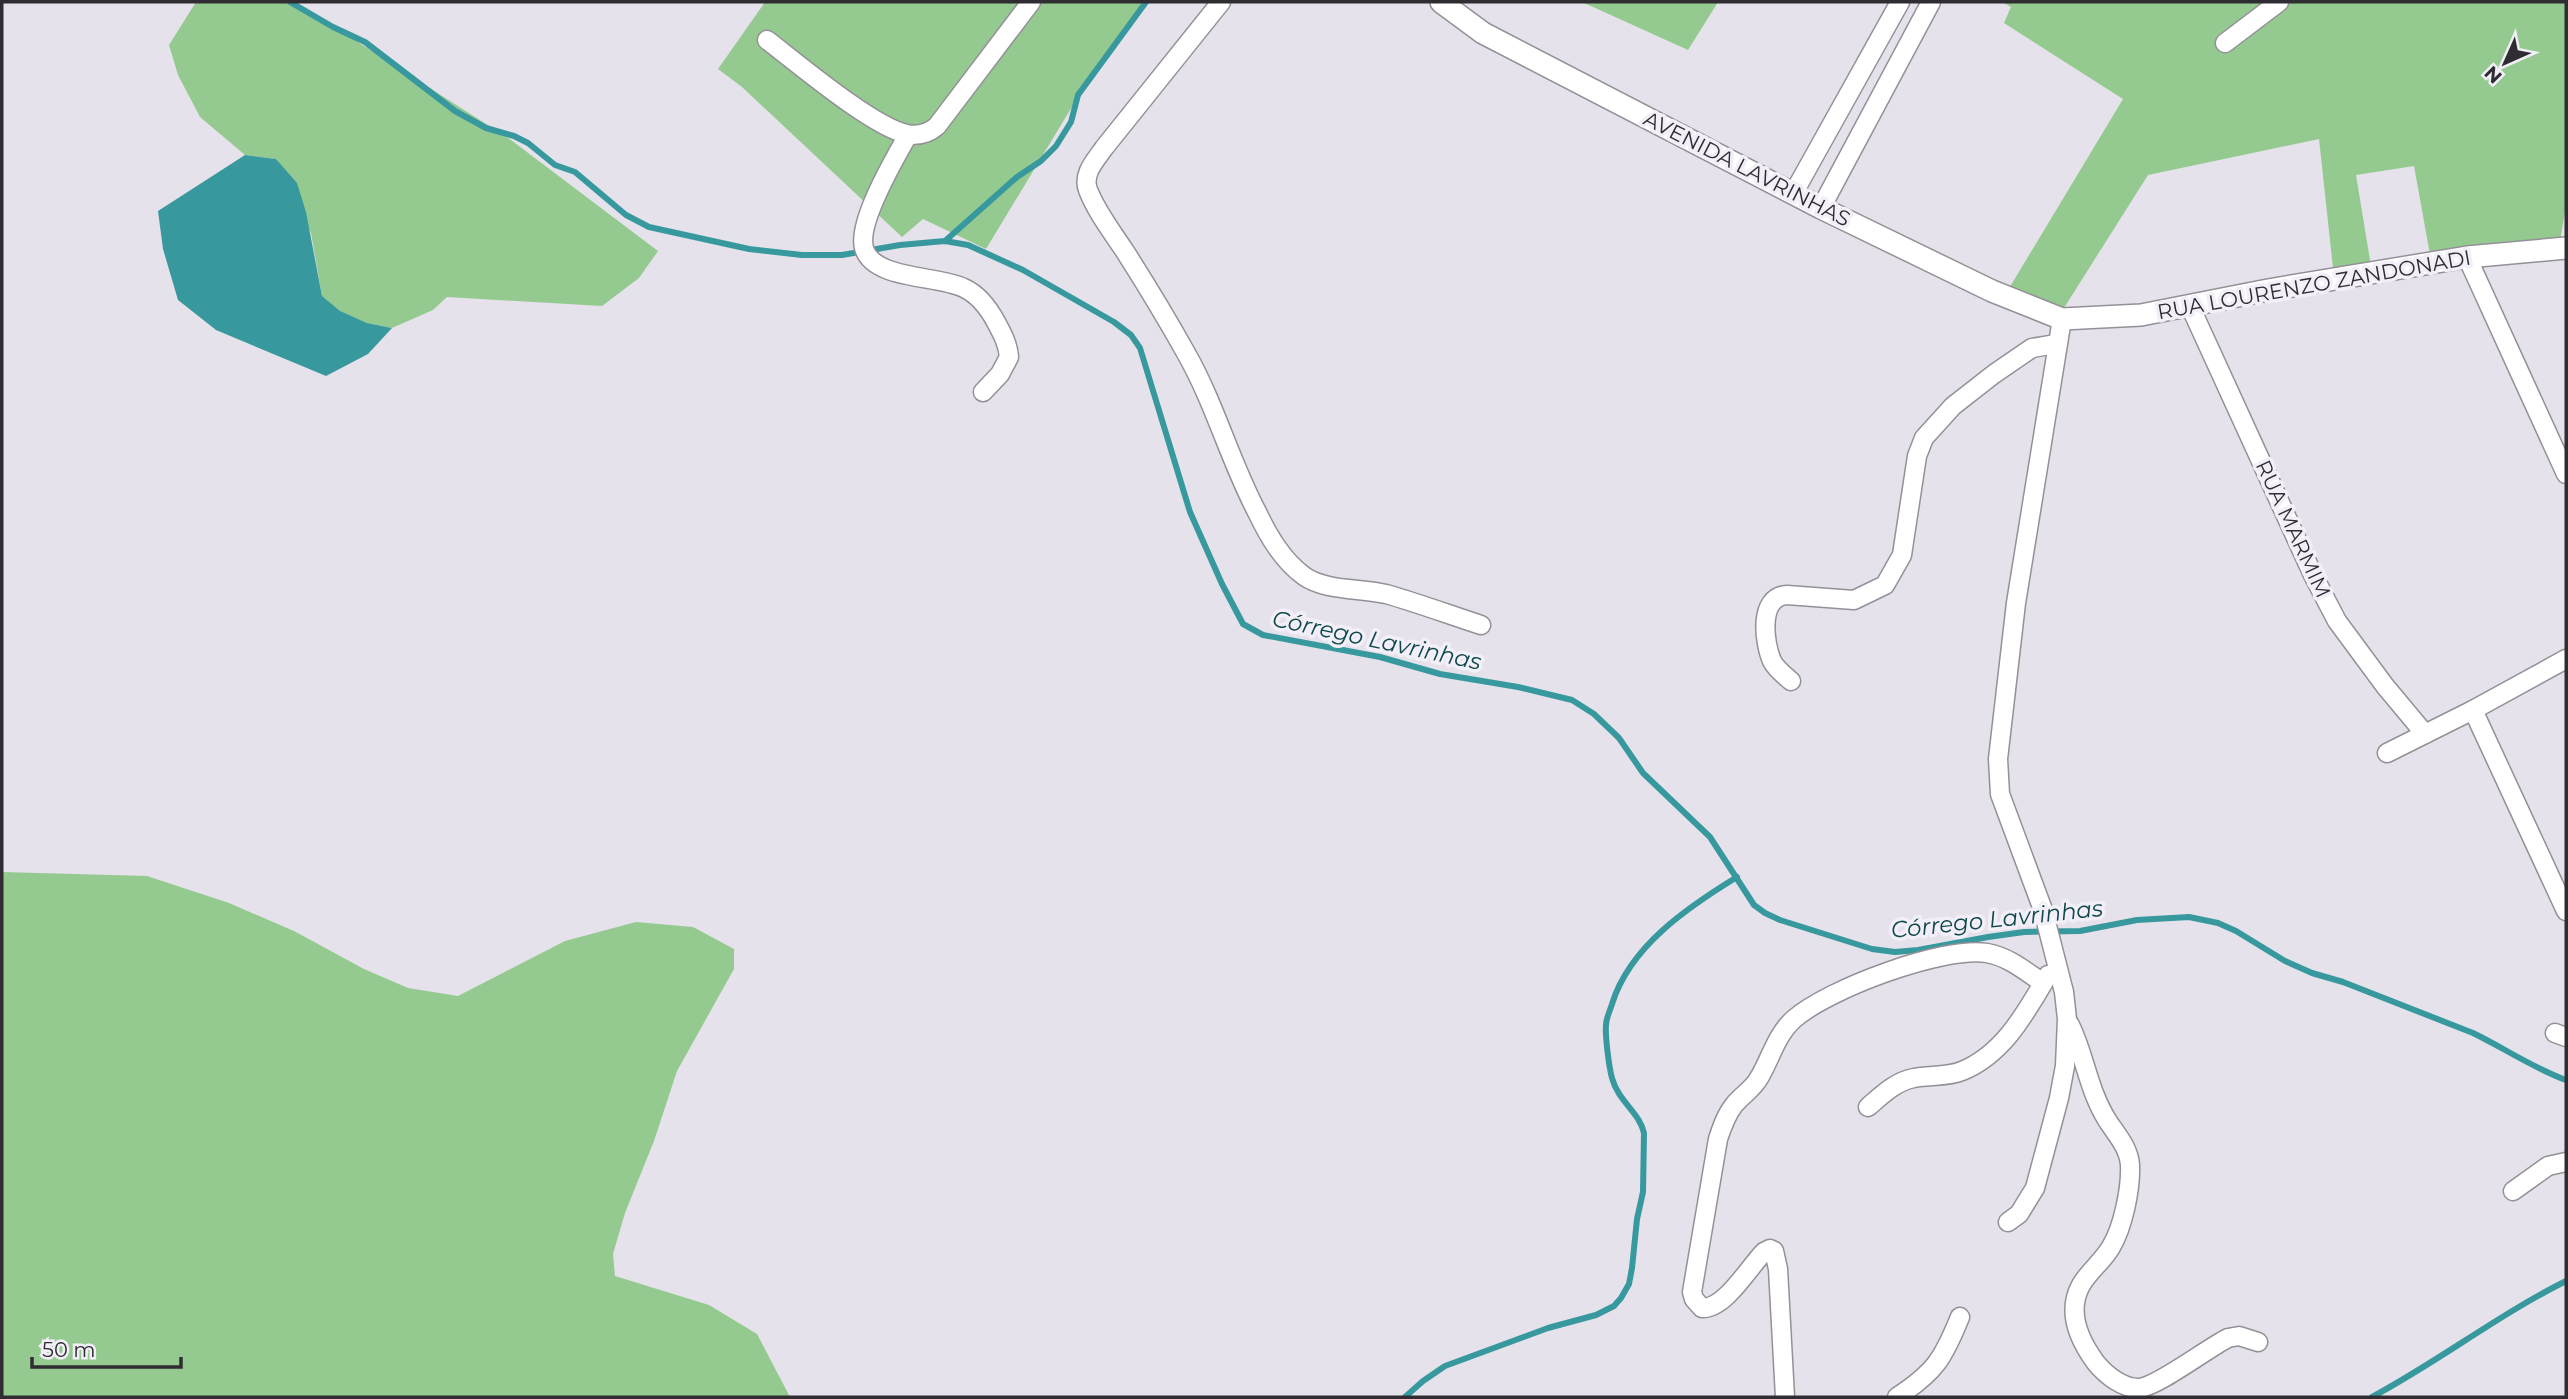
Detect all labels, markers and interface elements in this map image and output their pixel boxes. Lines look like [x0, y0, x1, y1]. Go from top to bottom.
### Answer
north arrow [2470, 28, 2540, 98]
text: N [2480, 61, 2507, 88]
street label: AVENIDA LAVRINHAS [1640, 106, 1855, 232]
street label: RUA LOURENZO ZANDONADI [2155, 245, 2473, 324]
street label: RUA MARMIM [2251, 456, 2336, 602]
water label: Córrego Lavrinhas [1270, 604, 1484, 676]
water label: Córrego Lavrinhas [1890, 894, 2104, 944]
scale bar [32, 1326, 180, 1370]
text: 50 m [42, 1337, 96, 1362]

